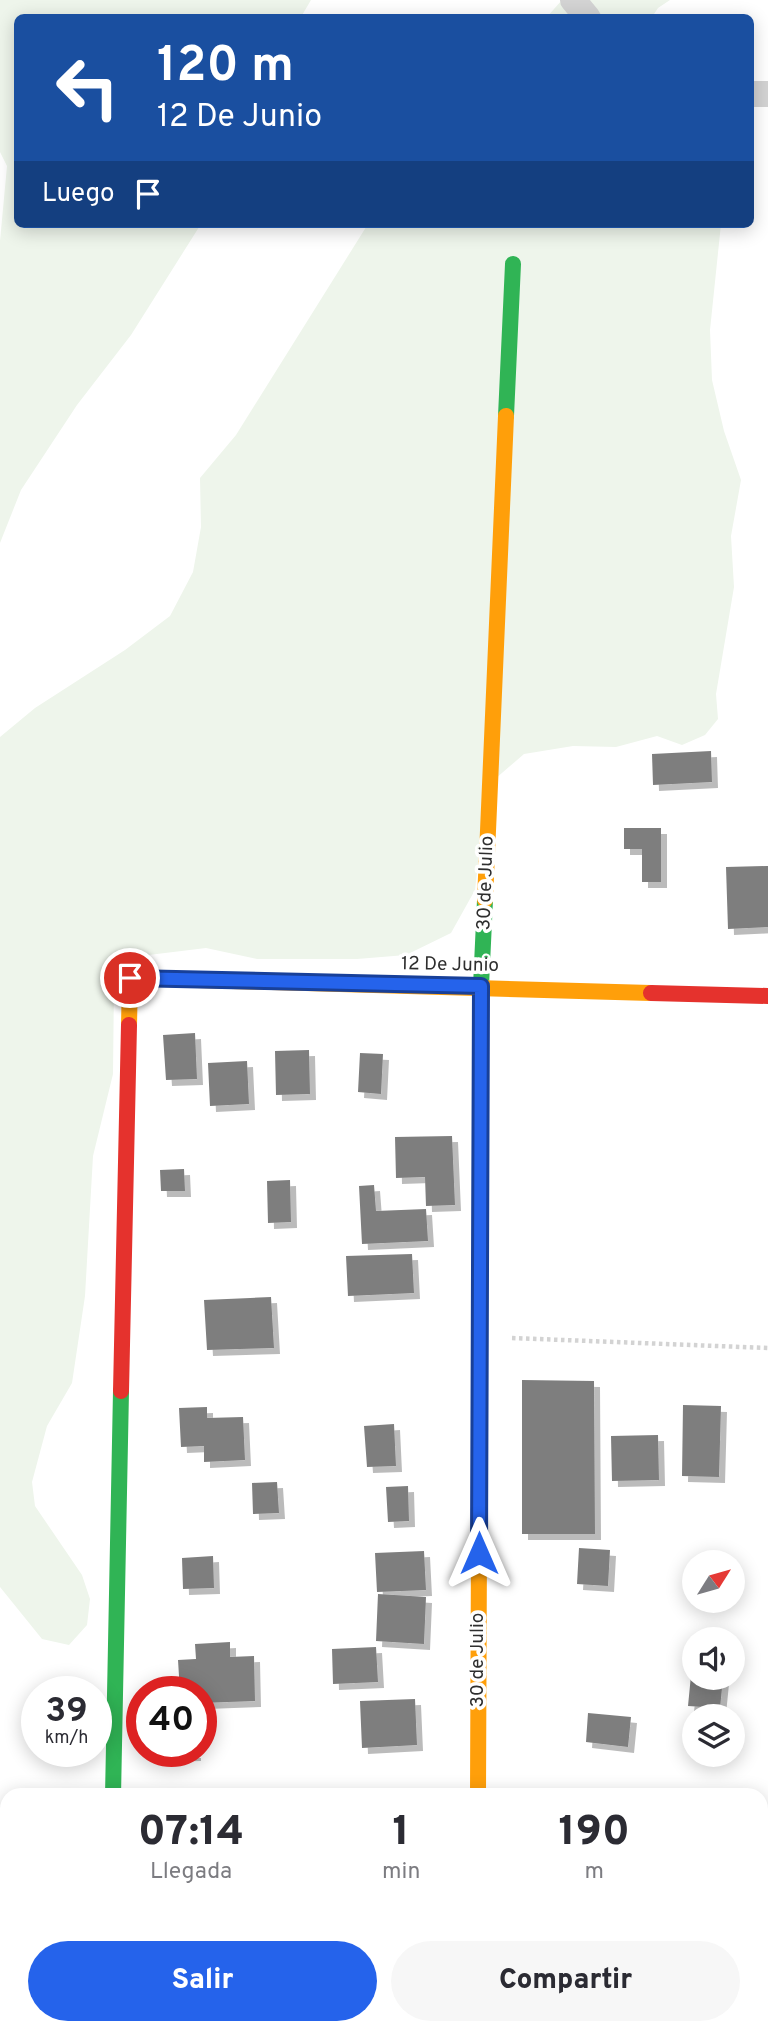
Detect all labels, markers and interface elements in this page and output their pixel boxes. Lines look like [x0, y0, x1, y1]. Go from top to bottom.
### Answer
text: 120 m [157, 37, 294, 99]
icon: left [42, 42, 133, 133]
text: 12 De Junio [157, 98, 322, 138]
icon: arrive [129, 175, 167, 213]
text: Luego [42, 178, 115, 211]
street label: 30 de Julio [472, 835, 500, 931]
pin [100, 948, 160, 1008]
street label: 12 De Junio [401, 952, 499, 978]
icon: arrive [111, 959, 149, 997]
position arrow [442, 1516, 516, 1590]
north arrow [682, 1550, 746, 1614]
map controls [682, 1550, 745, 1767]
street label: 30 de Julio [466, 1613, 490, 1707]
button: sound [682, 1627, 745, 1690]
speed limit sign: 40 [126, 1676, 217, 1767]
text: 39 [45, 1690, 88, 1734]
button: layers [682, 1704, 745, 1767]
text: km/h [45, 1727, 88, 1750]
text: 07:14 [138, 1807, 244, 1860]
text: 1 [393, 1807, 410, 1860]
text: 190 [558, 1807, 630, 1860]
text: Llegada [150, 1858, 232, 1887]
text: min [382, 1858, 420, 1887]
text: m [584, 1858, 604, 1887]
button: Salir [28, 1941, 377, 2021]
button: Compartir [391, 1941, 740, 2021]

